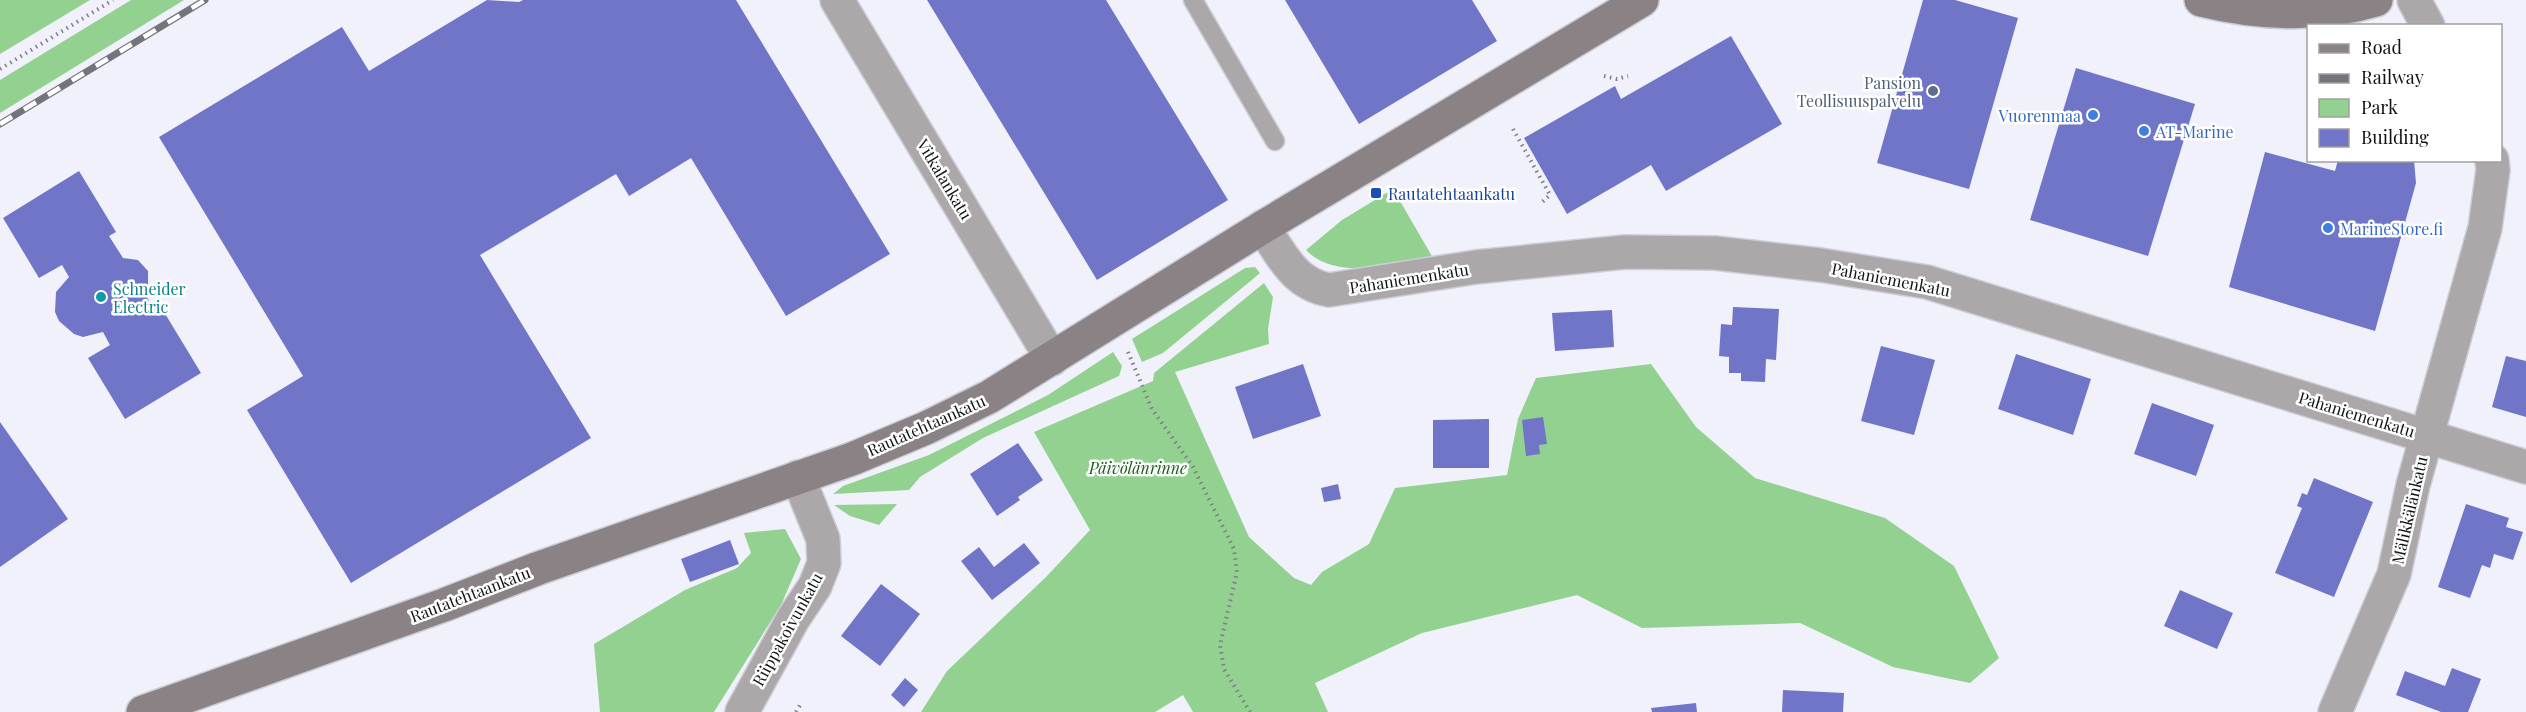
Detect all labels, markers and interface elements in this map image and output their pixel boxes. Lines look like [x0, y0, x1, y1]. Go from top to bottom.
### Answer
legend [2307, 24, 2502, 162]
text: Road [2361, 35, 2402, 59]
text: Railway [2361, 65, 2424, 89]
place label: Pansion Teollisuuspalvelu [1797, 72, 1921, 111]
marker: Pansion Teollisuuspalvelu [1926, 84, 1940, 98]
text: Park [2361, 95, 2398, 119]
place label: Vuorenmaa [1998, 105, 2081, 126]
marker: Vuorenmaa [2086, 108, 2100, 122]
place label: AT-Marine [2155, 121, 2234, 142]
marker: AT-Marine [2137, 124, 2151, 138]
text: Building [2361, 125, 2429, 149]
street label: Vitkalankatu [912, 134, 977, 223]
place label: Rautatehtaankatu [1388, 183, 1515, 204]
marker: Rautatehtaankatu [1369, 186, 1383, 200]
place label: MarineStore.fi [2340, 218, 2443, 239]
marker: MarineStore.fi [2321, 221, 2335, 235]
street label: Pahaniemenkatu [1830, 257, 1952, 301]
street label: Pahaniemenkatu [1348, 258, 1470, 298]
place label: Schneider Electric [113, 278, 186, 317]
marker: Schneider Electric [94, 290, 108, 304]
street label: Pahaniemenkatu [2296, 386, 2418, 442]
street label: Rautatehtaankatu [864, 390, 988, 460]
street label: Mälikkälänkatu [2386, 454, 2432, 566]
park label: Päivölänrinne [1088, 457, 1187, 478]
street label: Rautatehtaankatu [407, 561, 533, 627]
street label: Riippakoivunkatu [747, 569, 827, 689]

